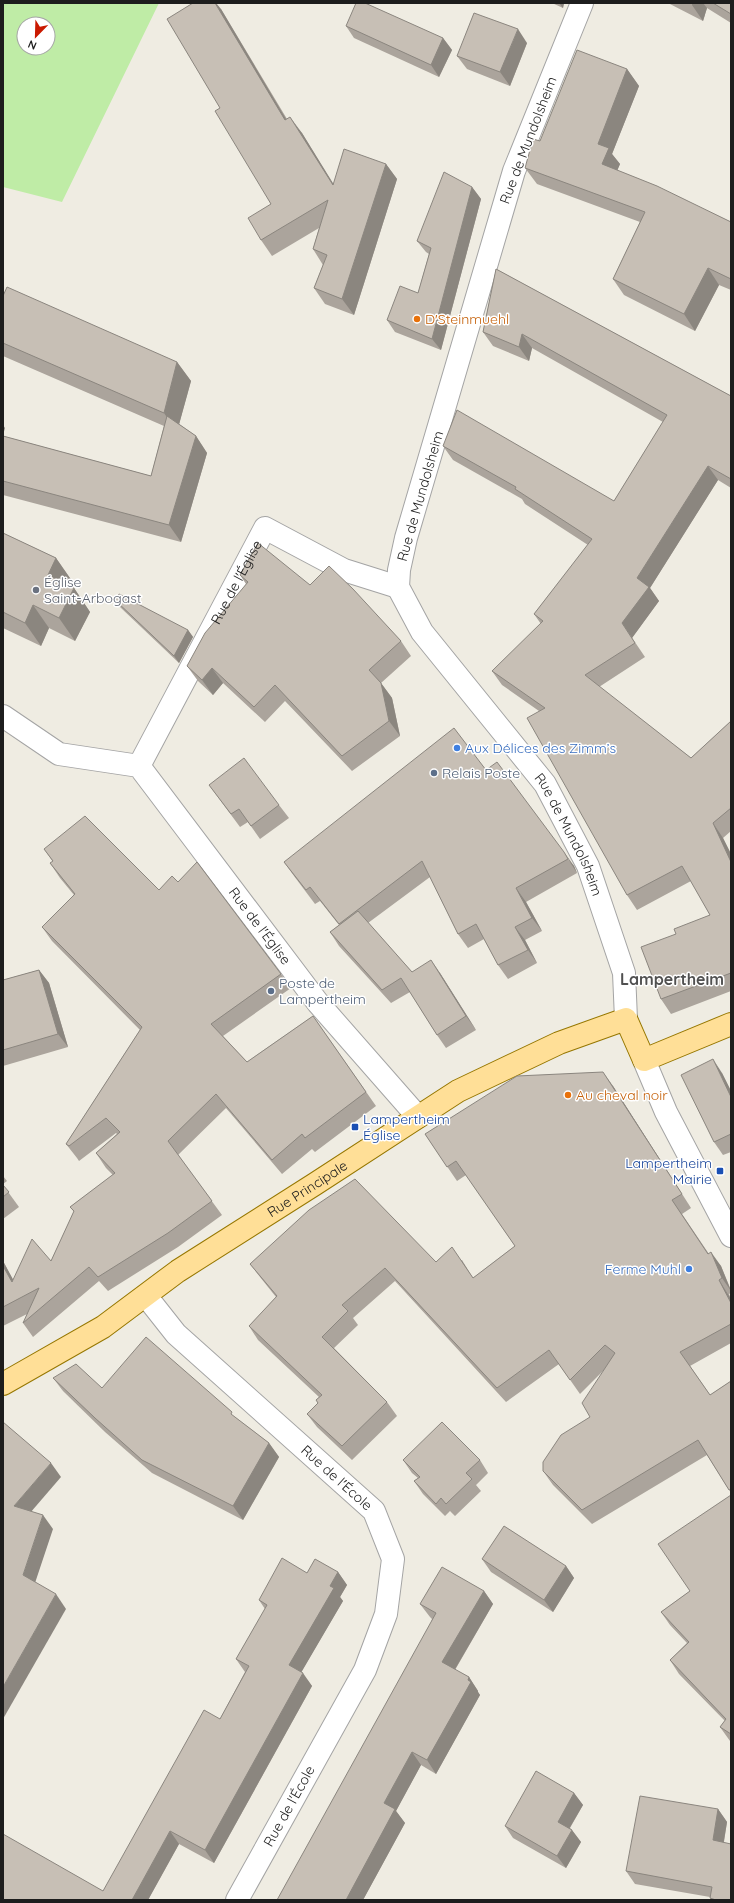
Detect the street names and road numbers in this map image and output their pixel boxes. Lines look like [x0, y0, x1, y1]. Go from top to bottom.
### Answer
street label: Rue de Mundolsheim [495, 74, 561, 206]
street label: Rue de Mundolsheim [393, 429, 447, 563]
street label: Rue de l'Église [207, 537, 266, 627]
street label: Rue de Mundolsheim [531, 769, 606, 898]
street label: Rue de l'Église [225, 884, 295, 968]
street label: Rue Principale [264, 1156, 351, 1221]
street label: Rue de l'École [297, 1441, 376, 1514]
street label: Rue de l'École [259, 1762, 319, 1850]

